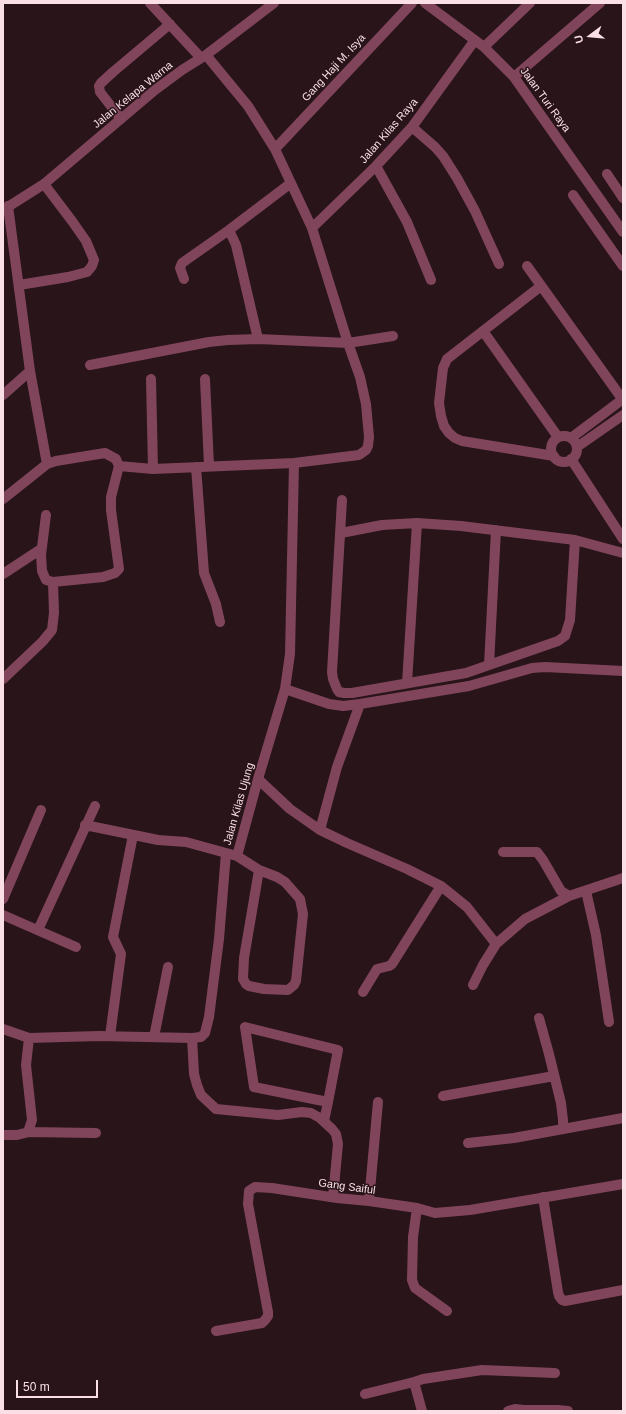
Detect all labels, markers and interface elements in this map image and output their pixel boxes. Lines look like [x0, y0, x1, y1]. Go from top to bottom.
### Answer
north arrow [570, 16, 610, 56]
street label: Gang Haji M. Isya [299, 32, 369, 104]
text: U [572, 34, 585, 45]
street label: Jalan Kelapa Warna [91, 59, 175, 131]
street label: Jalan Turi Raya [517, 65, 573, 135]
street label: Jalan Kilas Raya [357, 96, 421, 166]
street label: Jalan Kilas Ujung [221, 761, 257, 847]
street label: Gang Saiful [318, 1176, 376, 1198]
scale bar [18, 1372, 100, 1398]
text: 50 m [23, 1380, 50, 1394]

